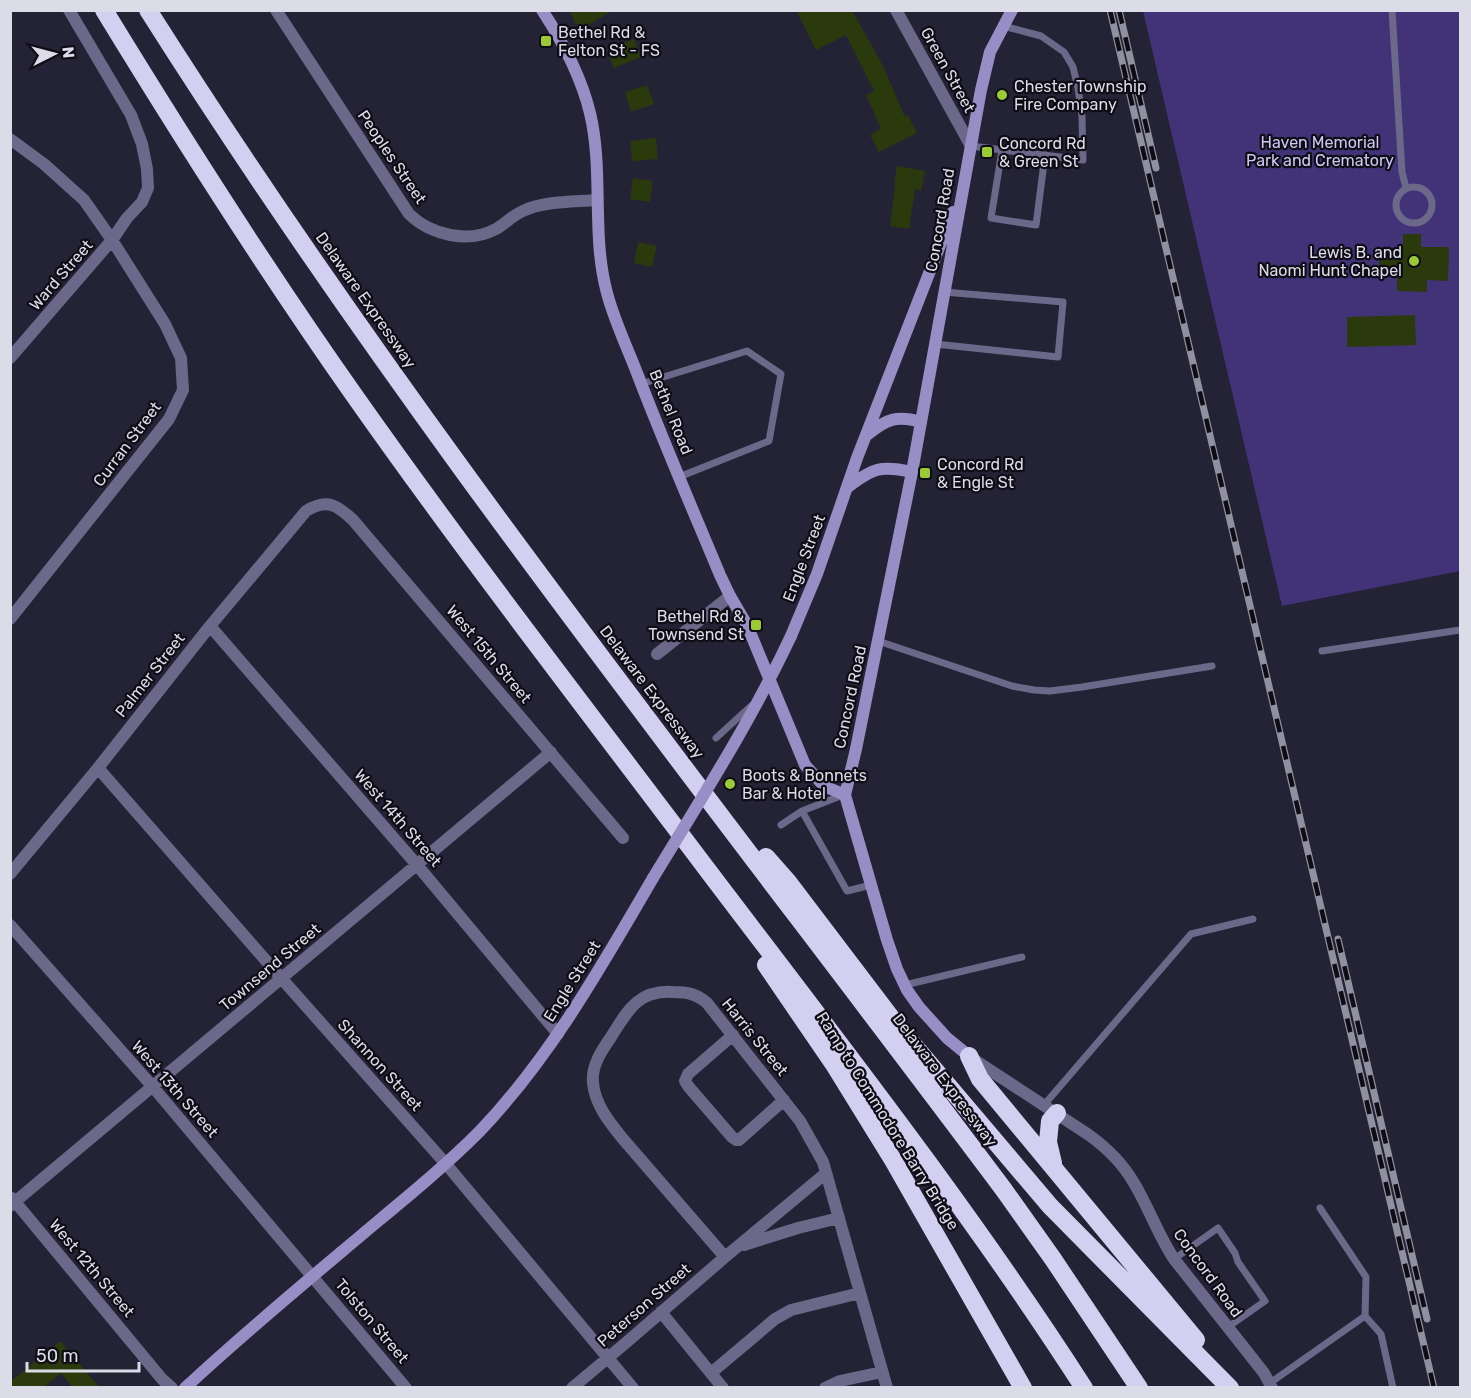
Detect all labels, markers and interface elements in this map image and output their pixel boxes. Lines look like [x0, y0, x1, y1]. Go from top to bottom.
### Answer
place label: Bethel Rd & Felton St - FS [558, 23, 660, 60]
north arrow [24, 24, 84, 84]
street label: Green Street [917, 24, 979, 116]
marker: Bethel Rd & Felton St - FS [539, 34, 553, 48]
text: N [58, 46, 78, 59]
place label: Chester Township Fire Company [1014, 77, 1147, 114]
marker: Chester Township Fire Company [995, 88, 1009, 102]
street label: Peoples Street [354, 106, 430, 208]
park label: Haven Memorial Park and Crematory [1246, 133, 1394, 170]
place label: Concord Rd & Green St [999, 134, 1086, 171]
marker: Concord Rd & Green St [980, 145, 994, 159]
street label: Concord Road [922, 167, 958, 273]
street label: Delaware Expressway [312, 228, 420, 372]
street label: Ward Street [25, 236, 97, 314]
place label: Lewis B. and Naomi Hunt Chapel [1258, 243, 1402, 280]
marker: Lewis B. and Naomi Hunt Chapel [1407, 254, 1421, 268]
street label: Bethel Road [645, 367, 697, 457]
street label: Curran Street [89, 398, 165, 490]
place label: Concord Rd & Engle St [937, 455, 1024, 492]
marker: Concord Rd & Engle St [918, 466, 932, 480]
street label: Engle Street [779, 512, 829, 604]
street label: West 15th Street [442, 601, 536, 707]
place label: Bethel Rd & Townsend St [648, 607, 744, 644]
marker: Bethel Rd & Townsend St [749, 618, 763, 632]
street label: Delaware Expressway [596, 622, 708, 762]
street label: Palmer Street [111, 629, 189, 721]
street label: Concord Road [830, 644, 870, 750]
street label: West 14th Street [351, 765, 445, 871]
place label: Boots & Bonnets Bar & Hotel [742, 766, 867, 803]
marker: Boots & Bonnets Bar & Hotel [723, 777, 737, 791]
street label: Townsend Street [216, 919, 324, 1015]
street label: Engle Street [540, 937, 604, 1025]
street label: Harris Street [718, 994, 792, 1080]
street label: Ramp to Commodore Barry Bridge [813, 1008, 963, 1234]
street label: Delaware Expressway [889, 1010, 1001, 1150]
street label: Shannon Street [334, 1015, 426, 1115]
street label: West 13th Street [128, 1037, 222, 1141]
street label: West 12th Street [45, 1215, 139, 1321]
street label: Concord Road [1170, 1225, 1246, 1321]
street label: Peterson Street [593, 1259, 695, 1351]
street label: Tolston Street [331, 1275, 413, 1367]
scale bar [27, 1335, 140, 1373]
text: 50 m [36, 1345, 79, 1367]

